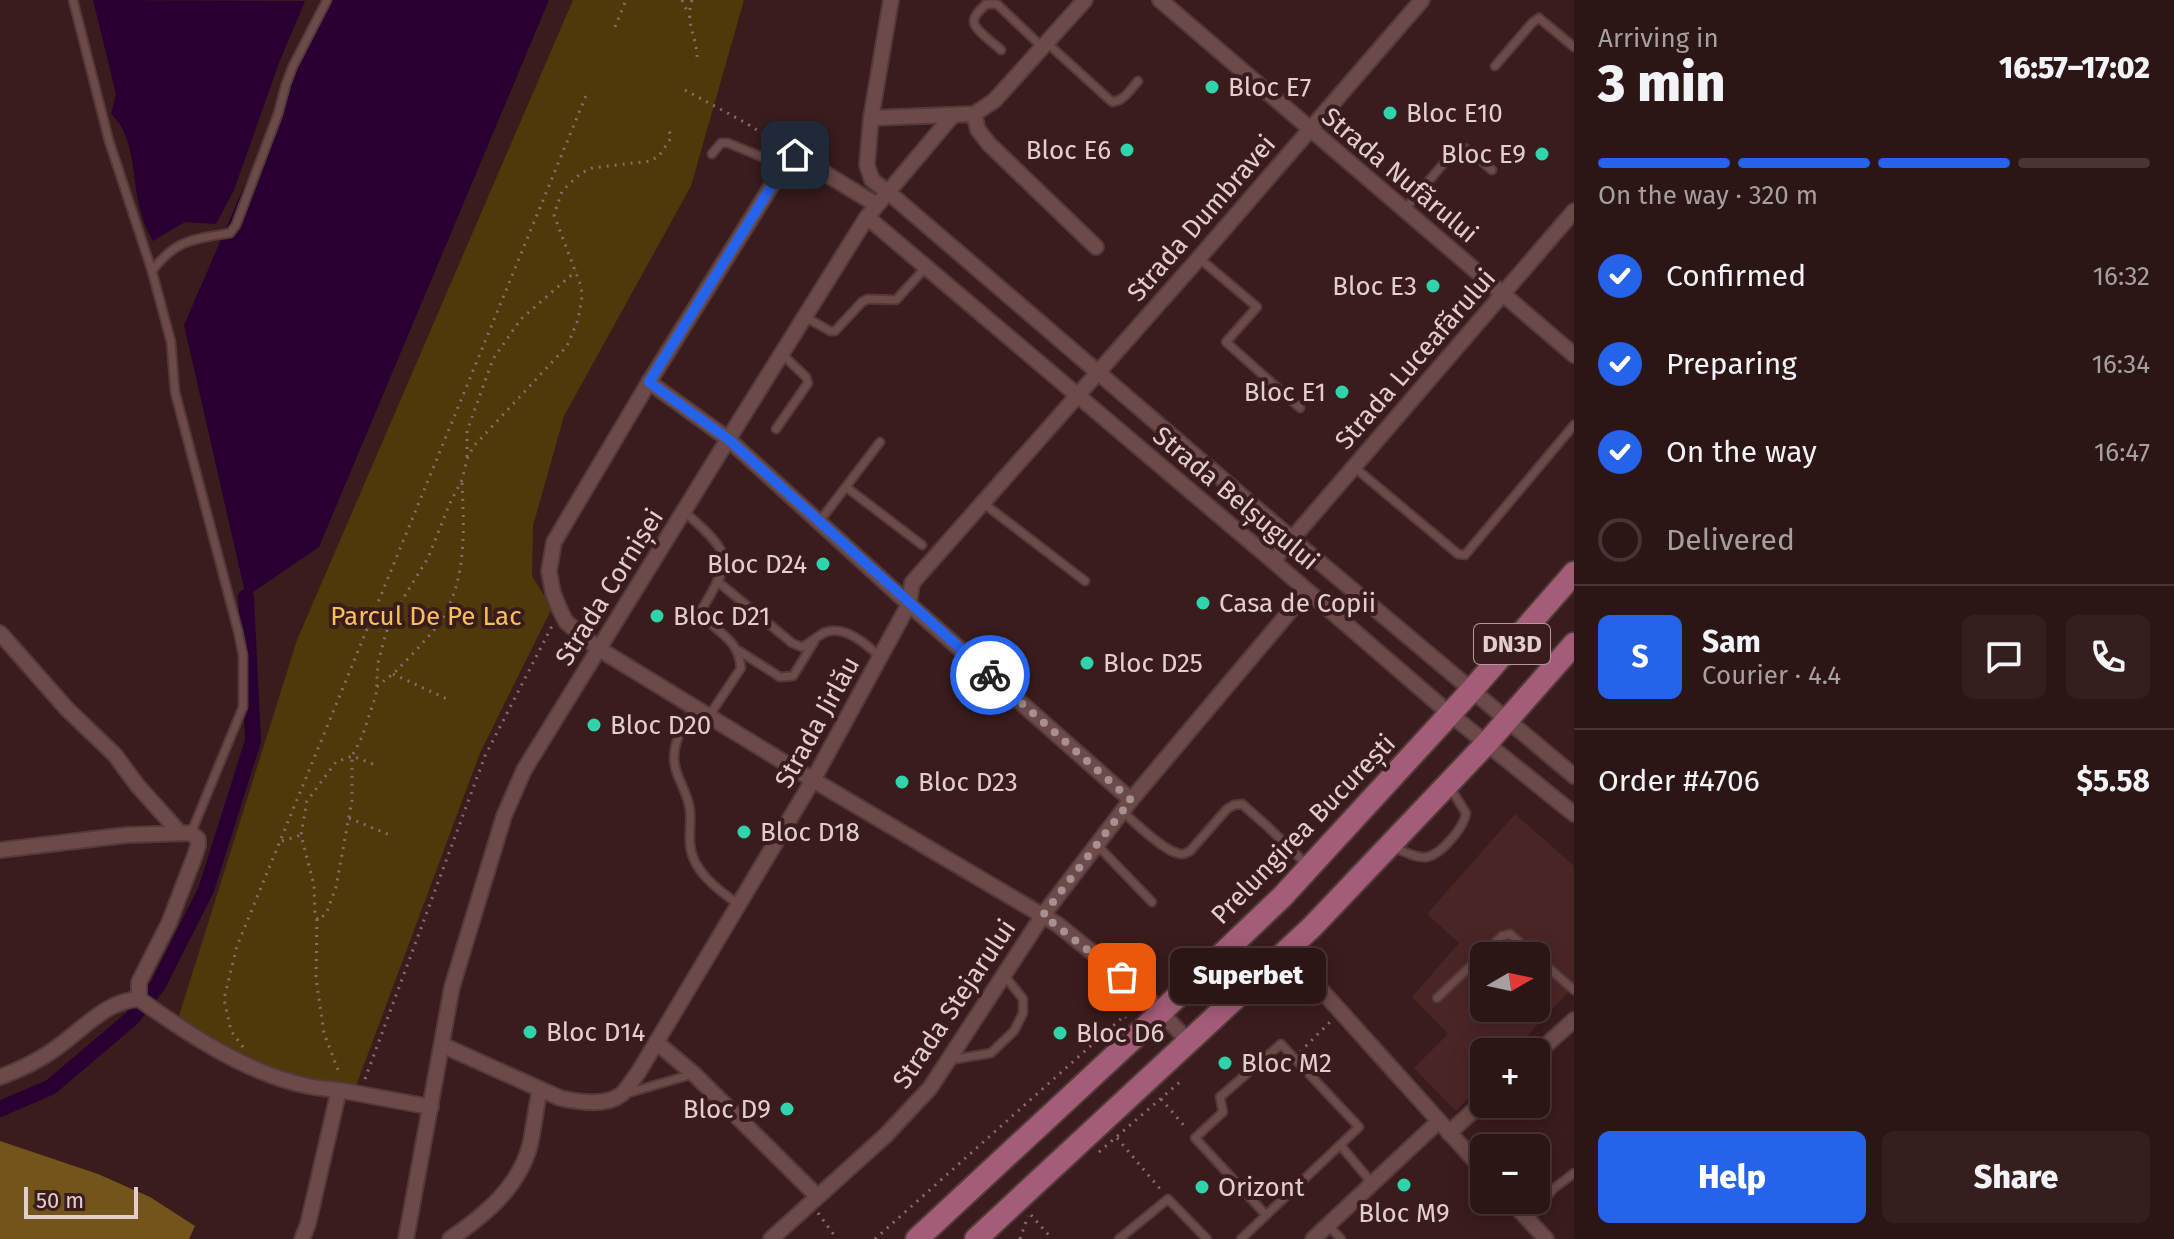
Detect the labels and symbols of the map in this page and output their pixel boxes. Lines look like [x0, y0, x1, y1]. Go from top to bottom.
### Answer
place label: Bloc E7 [1228, 72, 1311, 103]
marker: Bloc E7 [1203, 78, 1221, 96]
place label: Bloc E10 [1406, 98, 1503, 129]
street label: Strada Nufărului [1315, 101, 1484, 250]
marker: Bloc E10 [1381, 104, 1399, 122]
pin [761, 121, 829, 189]
street label: Strada Dumbravei [1121, 129, 1282, 308]
place label: Bloc E6 [1026, 135, 1111, 166]
place label: Bloc E9 [1441, 139, 1526, 170]
marker: Bloc E6 [1118, 141, 1136, 159]
marker: Bloc E9 [1533, 145, 1551, 163]
street label: Strada Luceafărului [1329, 263, 1502, 456]
place label: Bloc E3 [1332, 271, 1417, 302]
marker: Bloc E3 [1424, 277, 1442, 295]
place label: Bloc E1 [1244, 377, 1326, 408]
marker: Bloc E1 [1333, 383, 1351, 401]
street label: Strada Belșugului [1146, 420, 1325, 577]
street label: Strada Cornișei [549, 503, 671, 672]
place label: Bloc D24 [707, 549, 807, 580]
marker: Bloc D24 [814, 555, 832, 573]
place label: Casa de Copii [1219, 588, 1376, 619]
marker: Casa de Copii [1194, 594, 1212, 612]
park label: Parcul De Pe Lac [330, 601, 522, 632]
place label: Bloc D21 [673, 601, 770, 632]
marker: Bloc D21 [648, 607, 666, 625]
road number: DN3D [1474, 624, 1550, 664]
courier [950, 635, 1030, 715]
place label: Bloc D25 [1103, 648, 1203, 679]
street label: Strada Jirlău [769, 651, 866, 793]
marker: Bloc D25 [1078, 654, 1096, 672]
place label: Bloc D20 [610, 710, 711, 741]
marker: Bloc D20 [585, 716, 603, 734]
street label: Prelungirea București [1205, 728, 1403, 931]
place label: Bloc D23 [918, 767, 1018, 798]
marker: Bloc D23 [893, 773, 911, 791]
place label: Bloc D18 [760, 817, 860, 848]
marker: Bloc D18 [735, 823, 753, 841]
street label: Strada Stejarului [886, 914, 1022, 1095]
north arrow [1470, 942, 1550, 1022]
pin [1088, 943, 1156, 1011]
callout: Superbet [1170, 949, 1326, 1005]
place label: Bloc D14 [546, 1017, 645, 1048]
place label: Bloc D6 [1076, 1018, 1164, 1049]
marker: Bloc D14 [521, 1023, 539, 1041]
marker: Bloc D6 [1051, 1024, 1069, 1042]
place label: Bloc M2 [1241, 1048, 1332, 1079]
marker: Bloc M2 [1216, 1054, 1234, 1072]
place label: Bloc D9 [683, 1094, 771, 1125]
marker: Bloc D9 [778, 1100, 796, 1118]
place label: Orizont [1218, 1172, 1305, 1203]
marker: Bloc M9 [1395, 1176, 1413, 1194]
marker: Orizont [1193, 1178, 1211, 1196]
scale bar [24, 1183, 138, 1219]
place label: Bloc M9 [1358, 1198, 1450, 1229]

